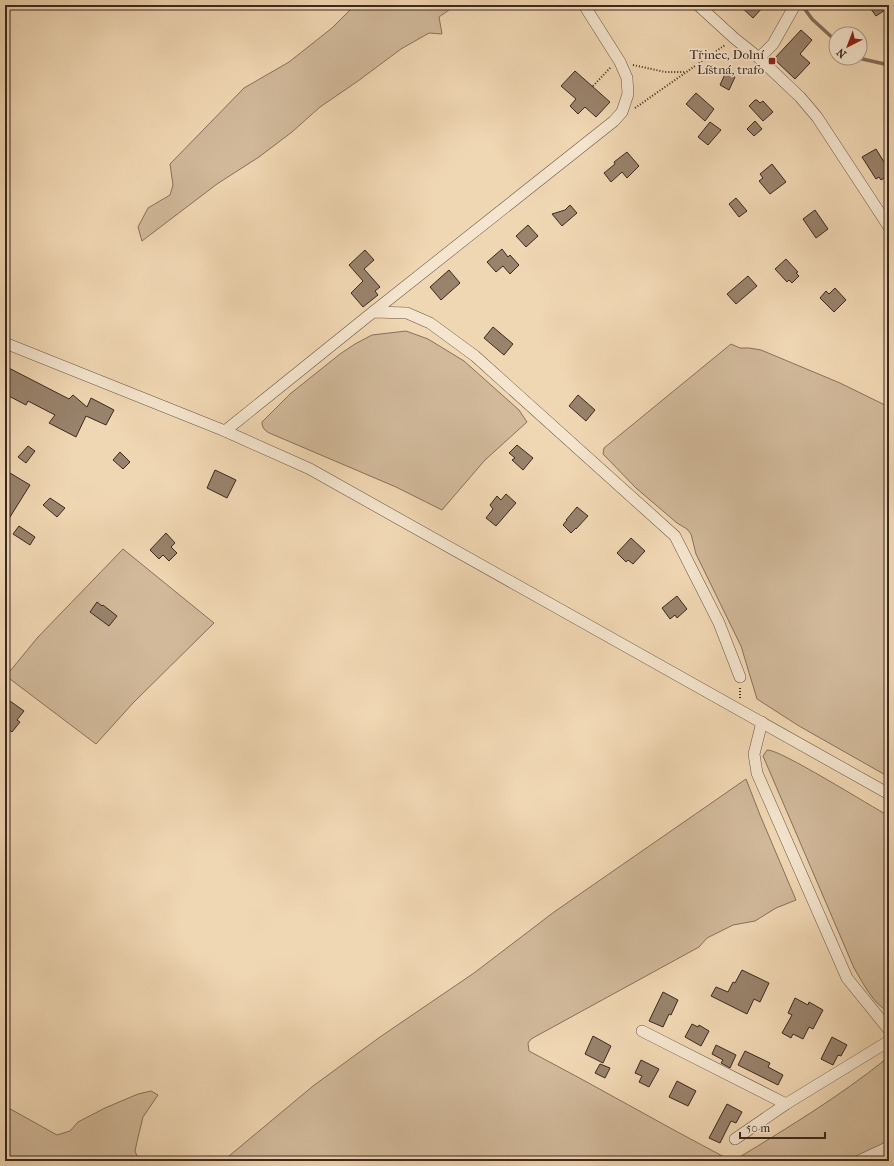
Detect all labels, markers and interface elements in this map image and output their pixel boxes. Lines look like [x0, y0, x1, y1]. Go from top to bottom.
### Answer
north arrow [828, 26, 868, 66]
text: N [834, 45, 849, 61]
place label: Třinec, Dolní Líštná, trafo [690, 47, 764, 77]
marker: Třinec, Dolní Líštná, trafo [767, 56, 777, 66]
scale bar [740, 1114, 825, 1140]
text: 50 m [746, 1121, 770, 1135]

